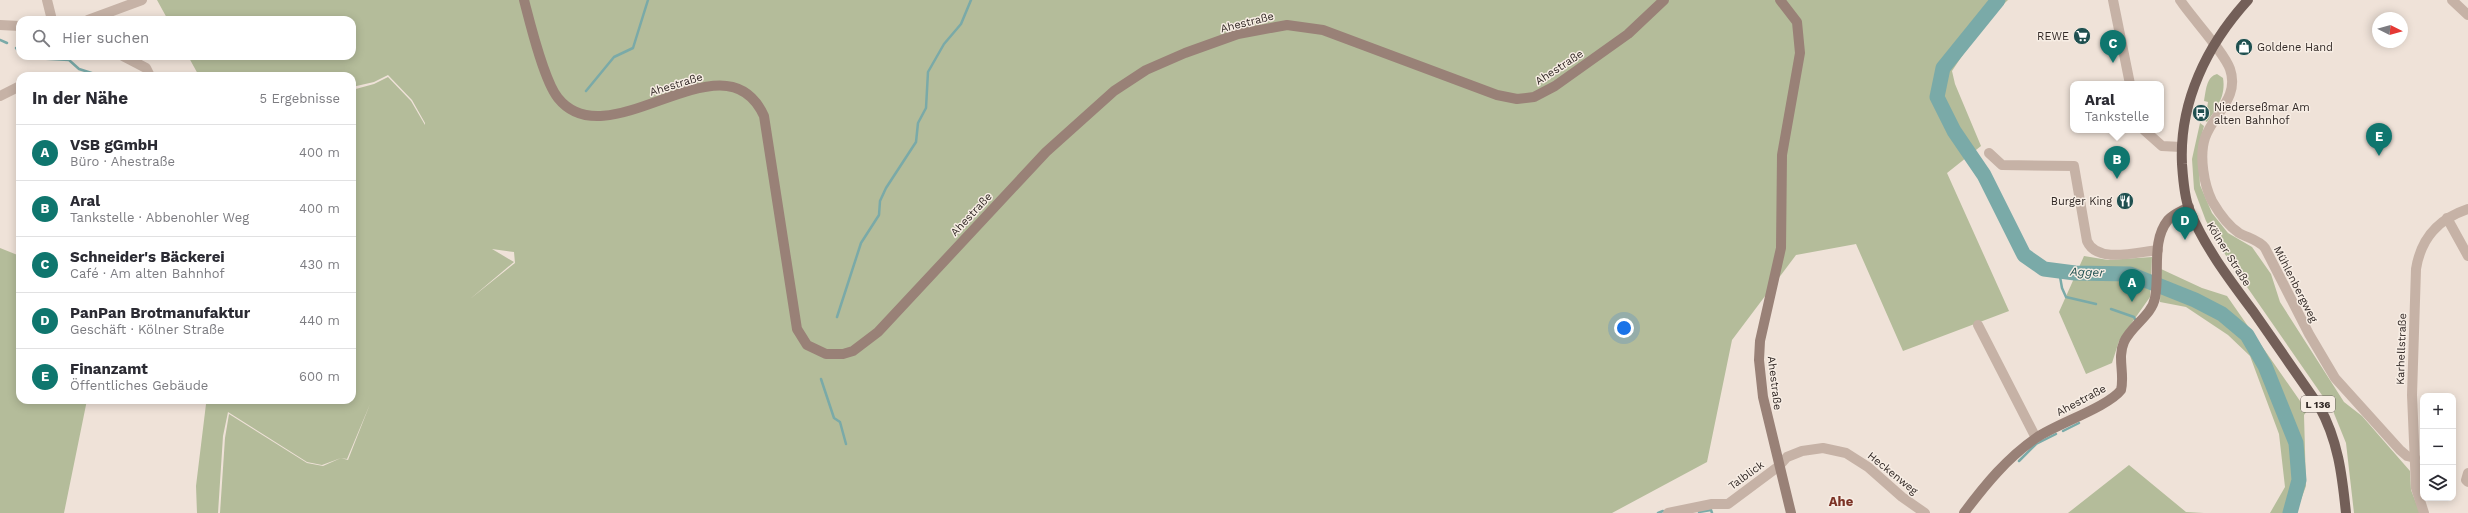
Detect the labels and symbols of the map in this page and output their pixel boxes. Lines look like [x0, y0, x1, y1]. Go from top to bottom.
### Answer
street label: Ahestraße [1219, 10, 1275, 35]
north arrow [2372, 12, 2408, 48]
supermarket icon: REWE [2072, 26, 2092, 46]
place label: REWE [2037, 30, 2069, 43]
pin: C [2100, 30, 2126, 63]
shop icon: Goldene Hand [2234, 37, 2254, 57]
place label: Goldene Hand [2257, 41, 2333, 54]
street label: Ahestraße [1533, 47, 1586, 88]
street label: Ahestraße [648, 70, 704, 99]
place label: Niederseßmar Am alten Bahnhof [2214, 101, 2310, 127]
bus stop icon: Niederseßmar Am alten Bahnhof [2191, 103, 2211, 123]
pin: E [2366, 123, 2392, 156]
pin: B [2104, 146, 2130, 179]
street label: Ahestraße [948, 190, 995, 239]
restaurant icon: Burger King [2115, 191, 2135, 211]
place label: Burger King [2051, 195, 2112, 208]
pin: D [2172, 207, 2198, 240]
street label: Kölner Straße [2204, 220, 2253, 289]
street label: Mühlenbergweg [2271, 244, 2320, 325]
water label: Agger [2069, 264, 2106, 280]
pin: A [2119, 269, 2145, 302]
street label: Karhellstraße [2394, 313, 2409, 385]
your location [1614, 318, 1634, 338]
street label: Ahestraße [1765, 355, 1784, 411]
street label: Ahestraße [2054, 382, 2108, 419]
road number: L 136 [2301, 396, 2335, 412]
street label: Heckenweg [1865, 449, 1921, 498]
street label: Talblick [1726, 458, 1767, 493]
district label: Ahe [1829, 494, 1854, 509]

